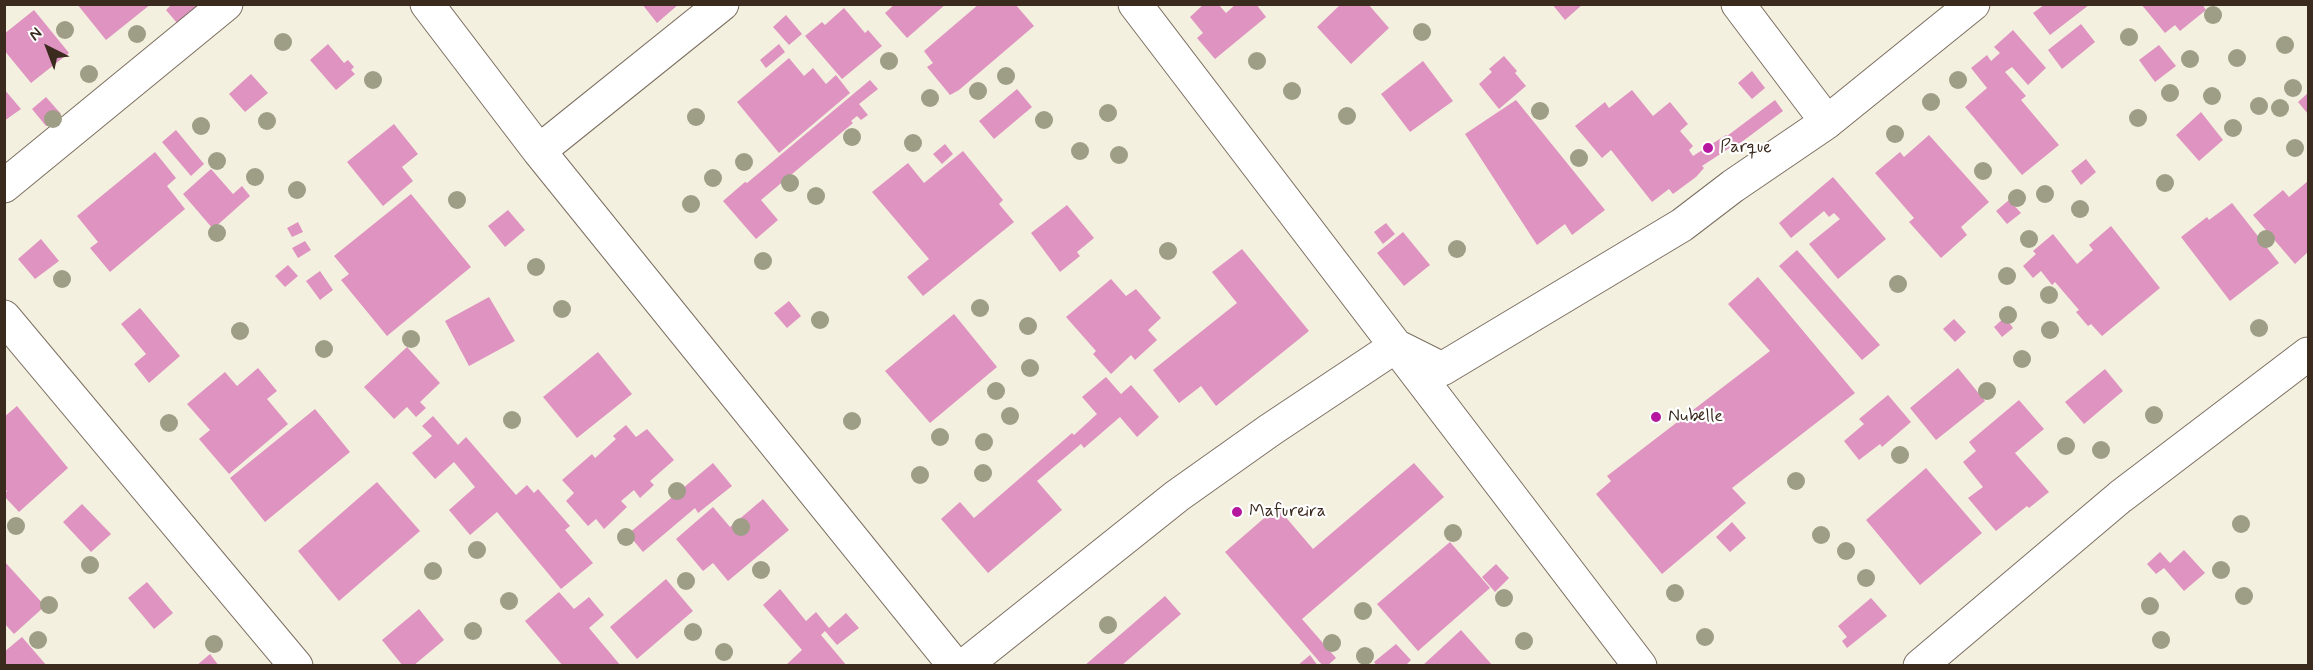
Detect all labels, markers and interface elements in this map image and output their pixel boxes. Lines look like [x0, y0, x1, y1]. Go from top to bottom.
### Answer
north arrow [18, 18, 78, 78]
text: N [25, 23, 47, 46]
place label: Parque [1720, 137, 1772, 159]
marker: Parque [1701, 141, 1715, 155]
place label: Nubelle [1668, 406, 1723, 428]
marker: Nubelle [1649, 410, 1663, 424]
place label: Mafureira [1249, 501, 1326, 523]
marker: Mafureira [1230, 505, 1244, 519]

